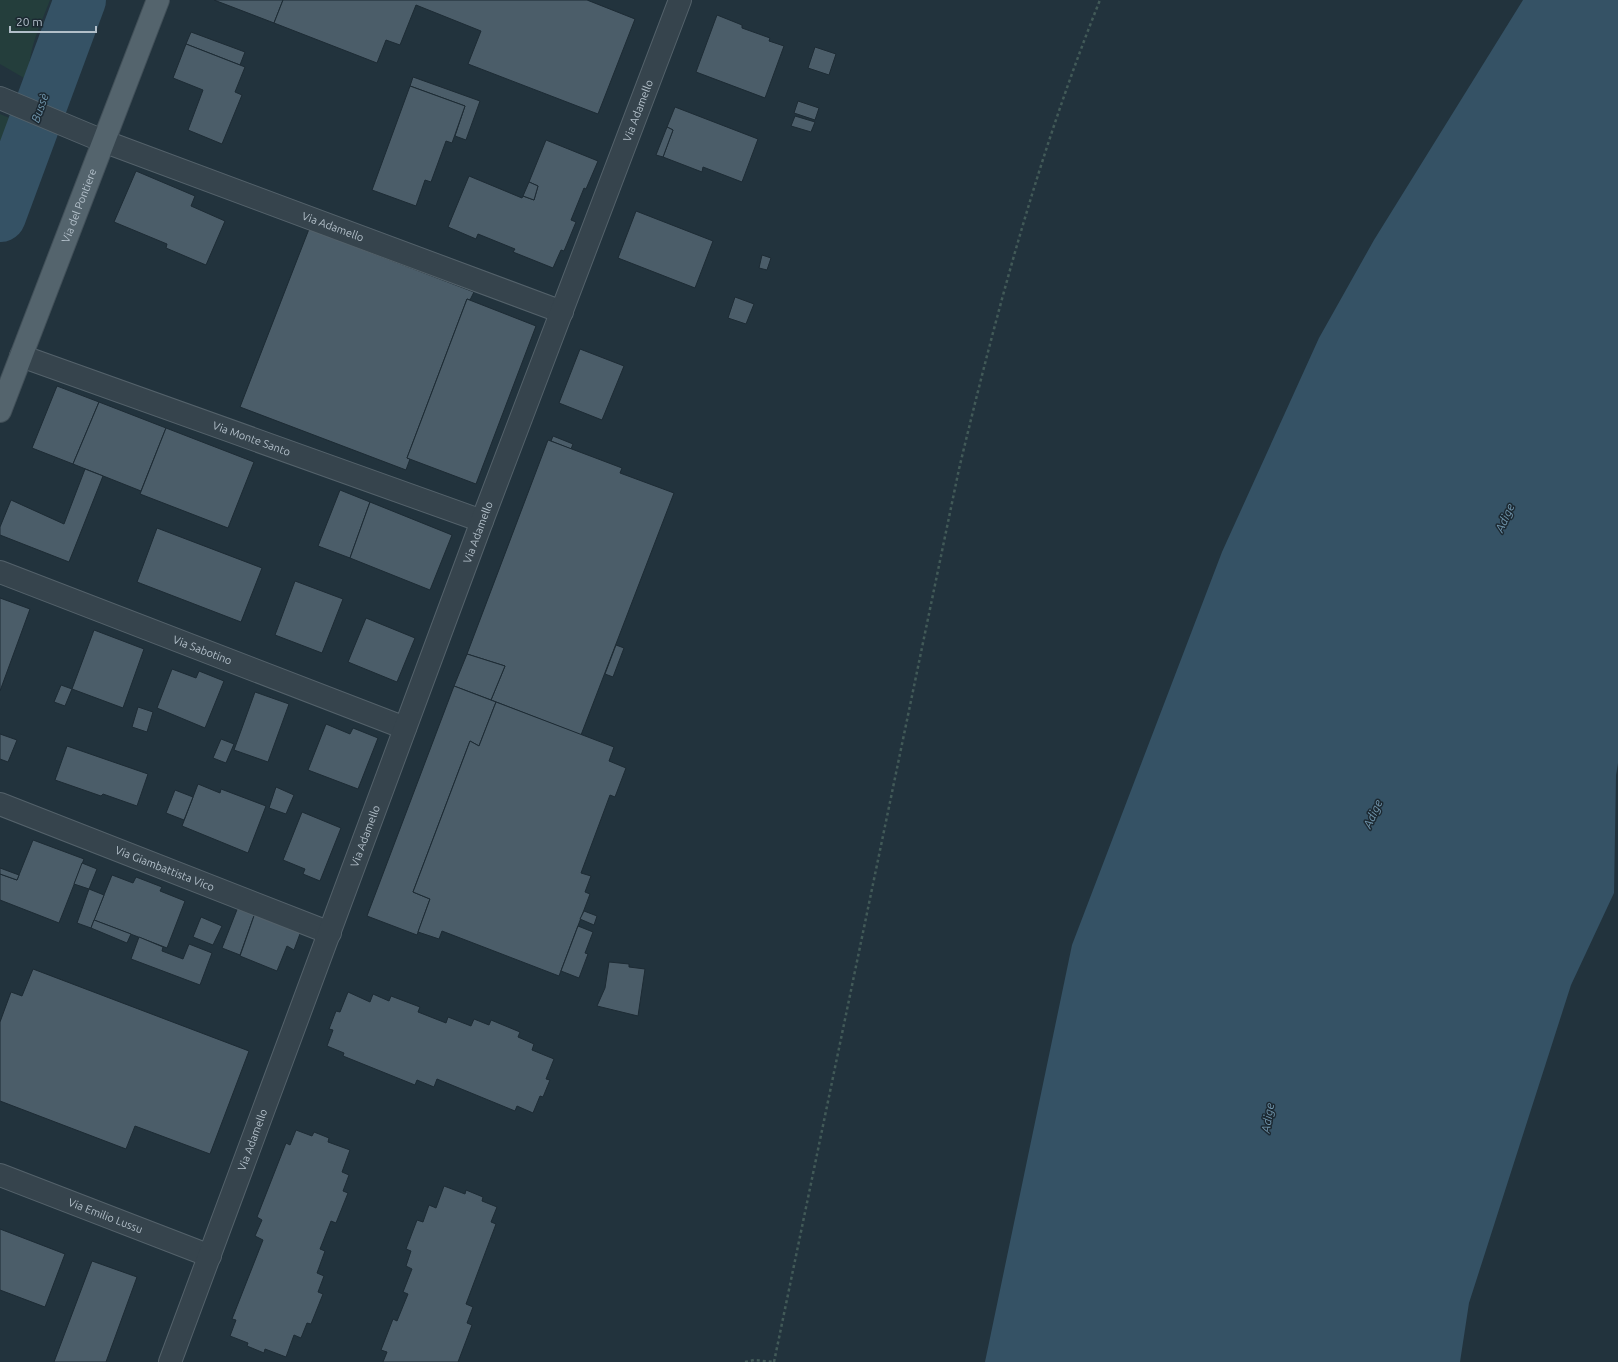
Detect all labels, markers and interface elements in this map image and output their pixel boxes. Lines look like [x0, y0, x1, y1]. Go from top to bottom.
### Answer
scale bar [10, 8, 96, 34]
text: 20 m [16, 15, 43, 28]
street label: Via Adamello [621, 78, 655, 143]
water label: Bussè [28, 92, 51, 124]
street label: Via del Pontiere [59, 167, 99, 245]
street label: Via Adamello [300, 210, 366, 244]
street label: Via Monte Santo [211, 419, 292, 458]
street label: Via Adamello [461, 500, 495, 565]
water label: Adige [1492, 501, 1517, 535]
street label: Via Sabotino [171, 633, 234, 667]
water label: Adige [1360, 797, 1385, 831]
street label: Via Adamello [348, 803, 382, 869]
street label: Via Giambattista Vico [113, 844, 216, 893]
water label: Adige [1259, 1102, 1276, 1135]
street label: Via Adamello [235, 1107, 269, 1172]
street label: Via Emilio Lussu [66, 1196, 144, 1235]

